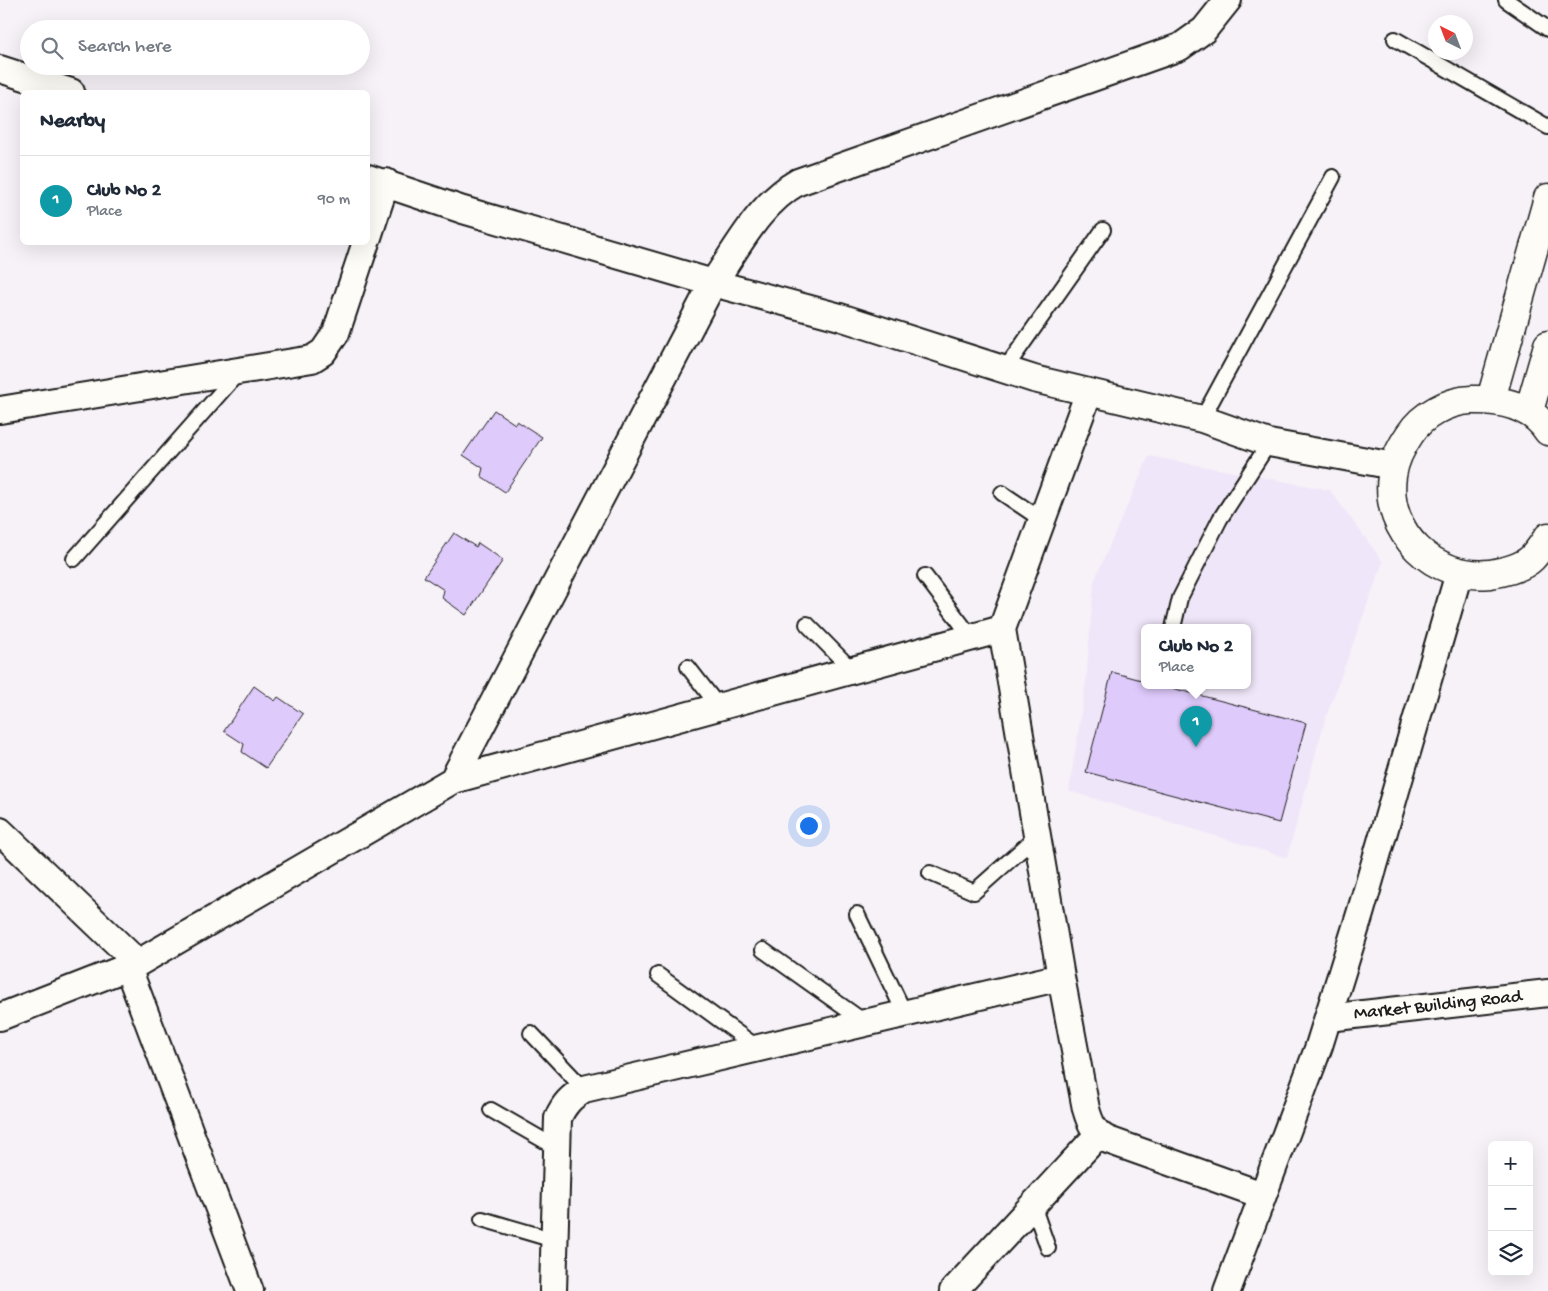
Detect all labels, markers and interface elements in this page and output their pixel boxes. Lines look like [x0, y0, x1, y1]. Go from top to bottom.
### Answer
north arrow [1428, 15, 1473, 60]
search box [20, 20, 370, 75]
icon: search [38, 34, 66, 62]
text: Search here [78, 36, 172, 59]
text: Nearby [40, 110, 105, 135]
text: Club No 2 [87, 180, 161, 203]
text: 1 [53, 191, 59, 210]
text: 90 m [318, 191, 350, 210]
text: Place [87, 203, 122, 222]
popup [1141, 624, 1251, 689]
text: Club No 2 [1159, 636, 1233, 659]
text: Place [1159, 659, 1194, 678]
pin: 1 [1180, 706, 1212, 747]
your location [796, 813, 822, 839]
street label: Market Building Road [1353, 986, 1525, 1026]
map controls [1488, 1141, 1533, 1276]
button: + [1488, 1141, 1533, 1186]
button: − [1488, 1186, 1533, 1231]
button: layers [1488, 1231, 1533, 1276]

